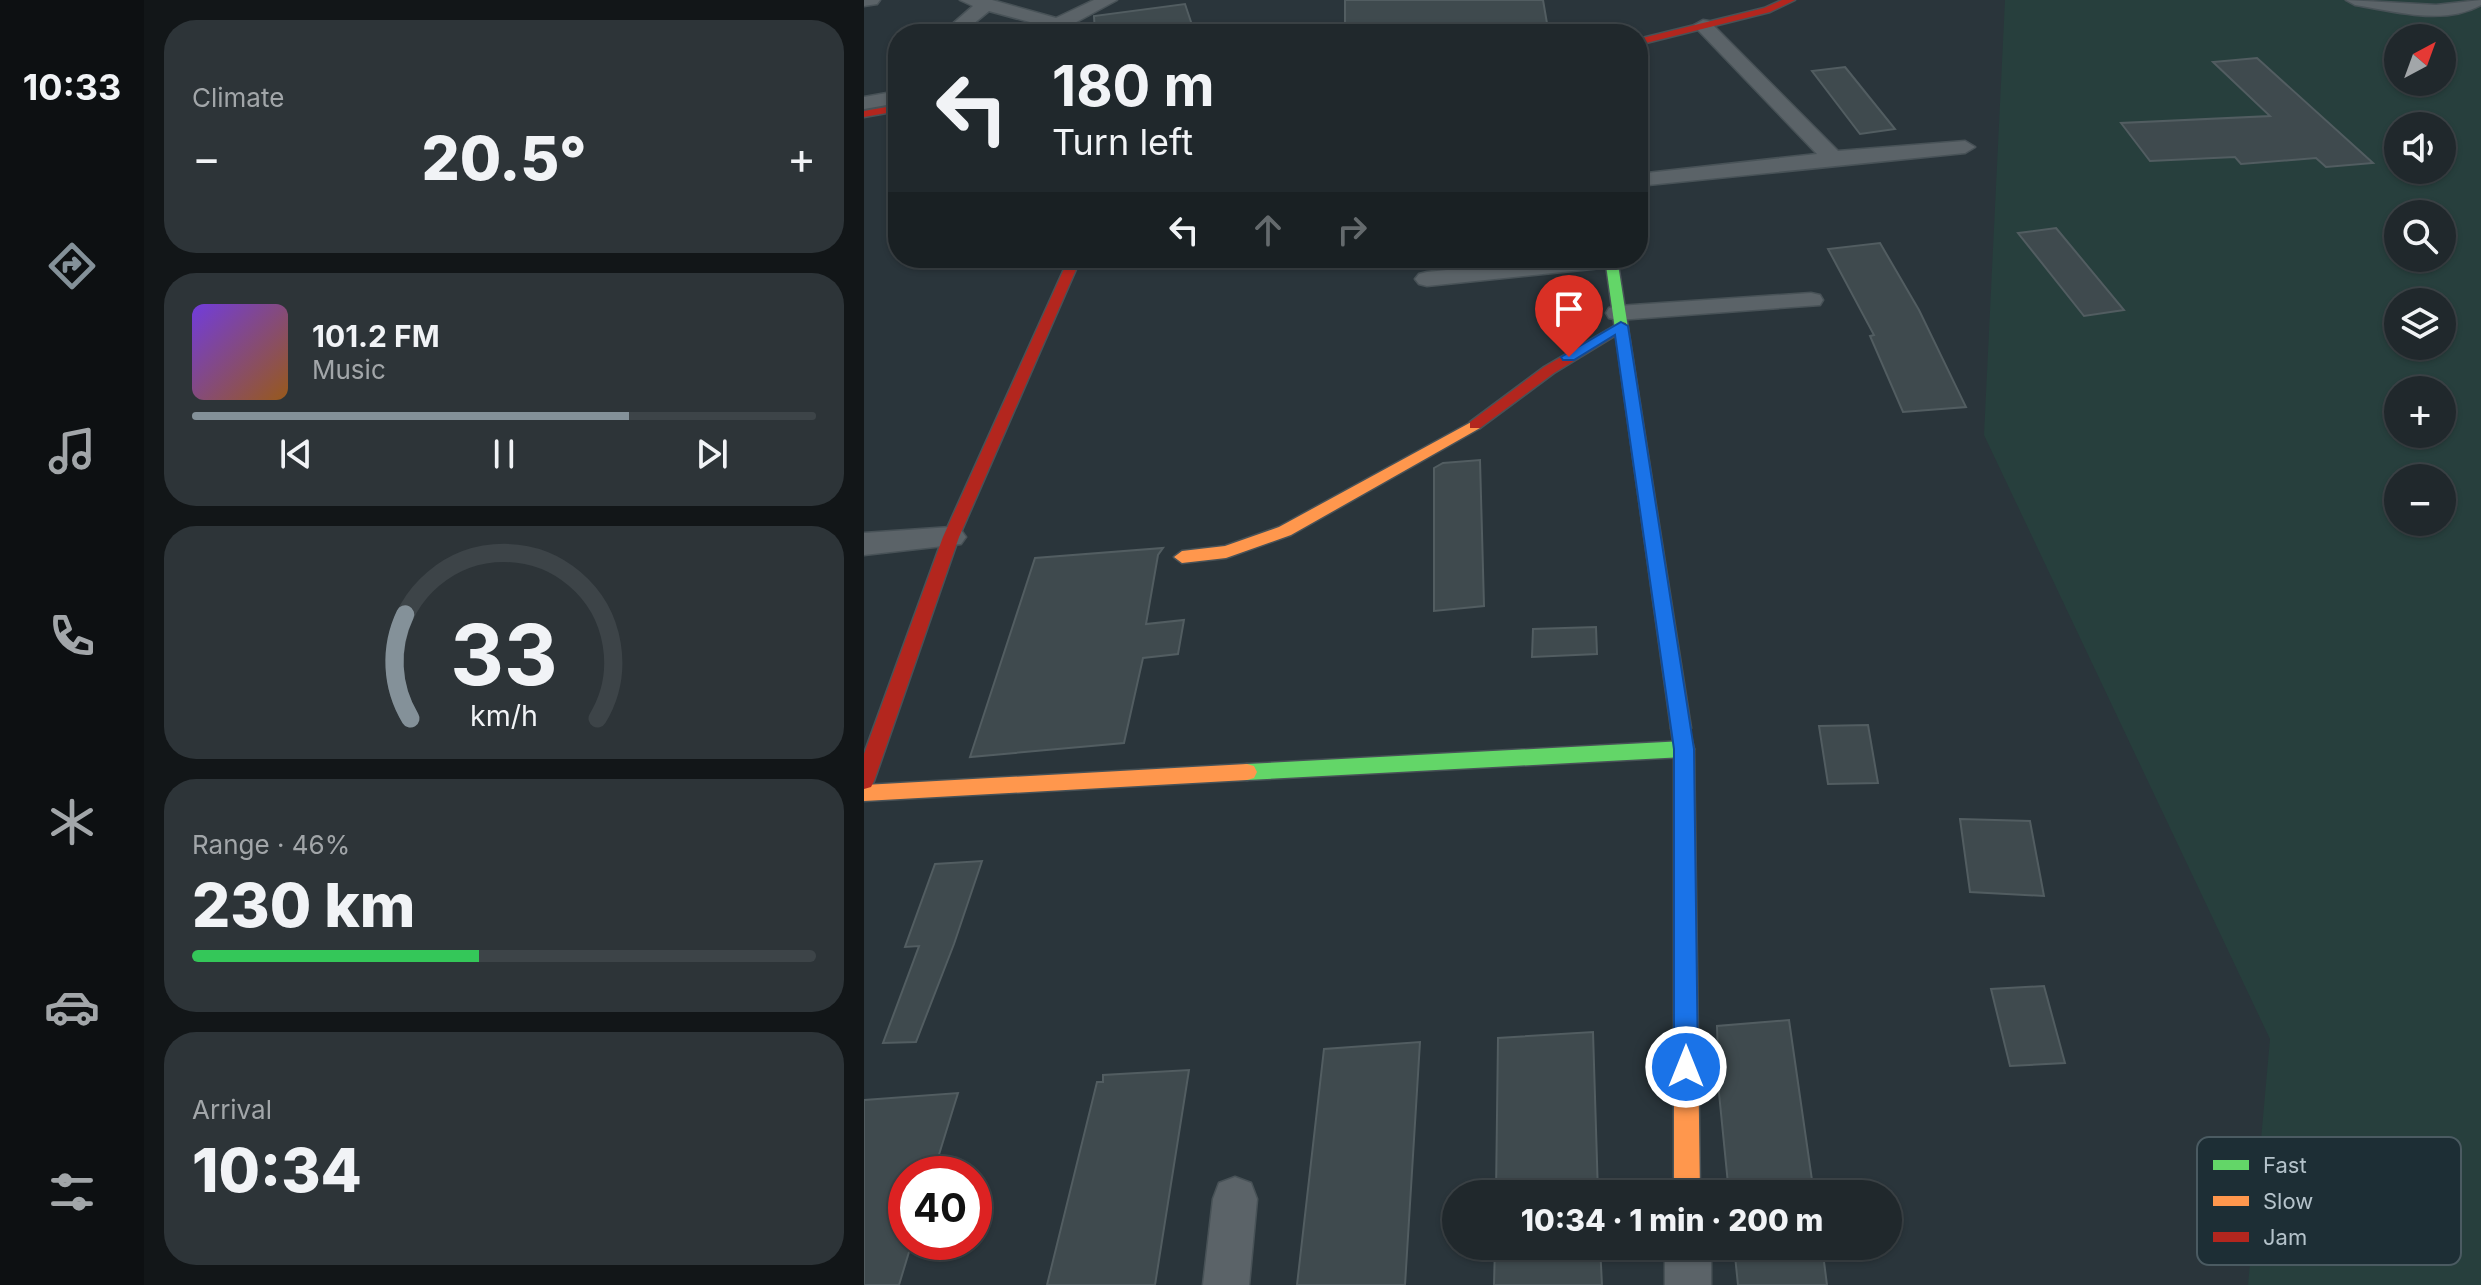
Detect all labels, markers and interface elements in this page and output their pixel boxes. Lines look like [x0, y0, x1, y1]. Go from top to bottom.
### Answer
north arrow [2384, 24, 2456, 96]
map controls [2384, 24, 2456, 536]
text: 180 m [1052, 52, 1215, 120]
icon: left [920, 56, 1024, 160]
text: 10:33 [23, 65, 121, 109]
text: Climate [192, 82, 284, 113]
button: sound [2384, 112, 2456, 184]
text: Turn left [1052, 120, 1193, 164]
text: 20.5° [421, 122, 587, 194]
text: − [192, 131, 221, 185]
text: + [787, 131, 816, 185]
button: search [2384, 200, 2456, 272]
icon: left [1162, 208, 1206, 252]
icon: ahead [1246, 208, 1290, 252]
icon: right [1330, 208, 1374, 252]
icon: directions [44, 238, 100, 294]
pin [1535, 275, 1603, 357]
icon: arrive [1547, 287, 1591, 331]
button: layers [2384, 288, 2456, 360]
text: 101.2 FM [312, 318, 440, 354]
text: Music [312, 354, 386, 385]
button: + [2384, 376, 2456, 448]
icon: music [44, 423, 100, 479]
icon: previous [274, 432, 318, 476]
icon: pause [482, 432, 526, 476]
icon: next [690, 432, 734, 476]
button: − [2384, 464, 2456, 536]
text: 33 [450, 603, 558, 704]
icon: phone [44, 608, 100, 664]
text: km/h [470, 698, 538, 733]
icon: climate [44, 794, 100, 850]
text: Range · 46% [192, 829, 350, 860]
text: 230 km [192, 869, 416, 941]
icon: car [44, 979, 100, 1035]
position arrow [1644, 1025, 1728, 1109]
text: Arrival [192, 1094, 272, 1125]
text: 10:34 [192, 1134, 362, 1206]
legend [2197, 1137, 2461, 1265]
text: Fast [2263, 1152, 2307, 1178]
speed limit sign: 40 [888, 1156, 992, 1260]
icon: filters [44, 1164, 100, 1220]
text: Slow [2263, 1188, 2313, 1214]
text: 10:34 · 1 min · 200 m [1521, 1202, 1823, 1238]
text: Jam [2263, 1224, 2307, 1250]

